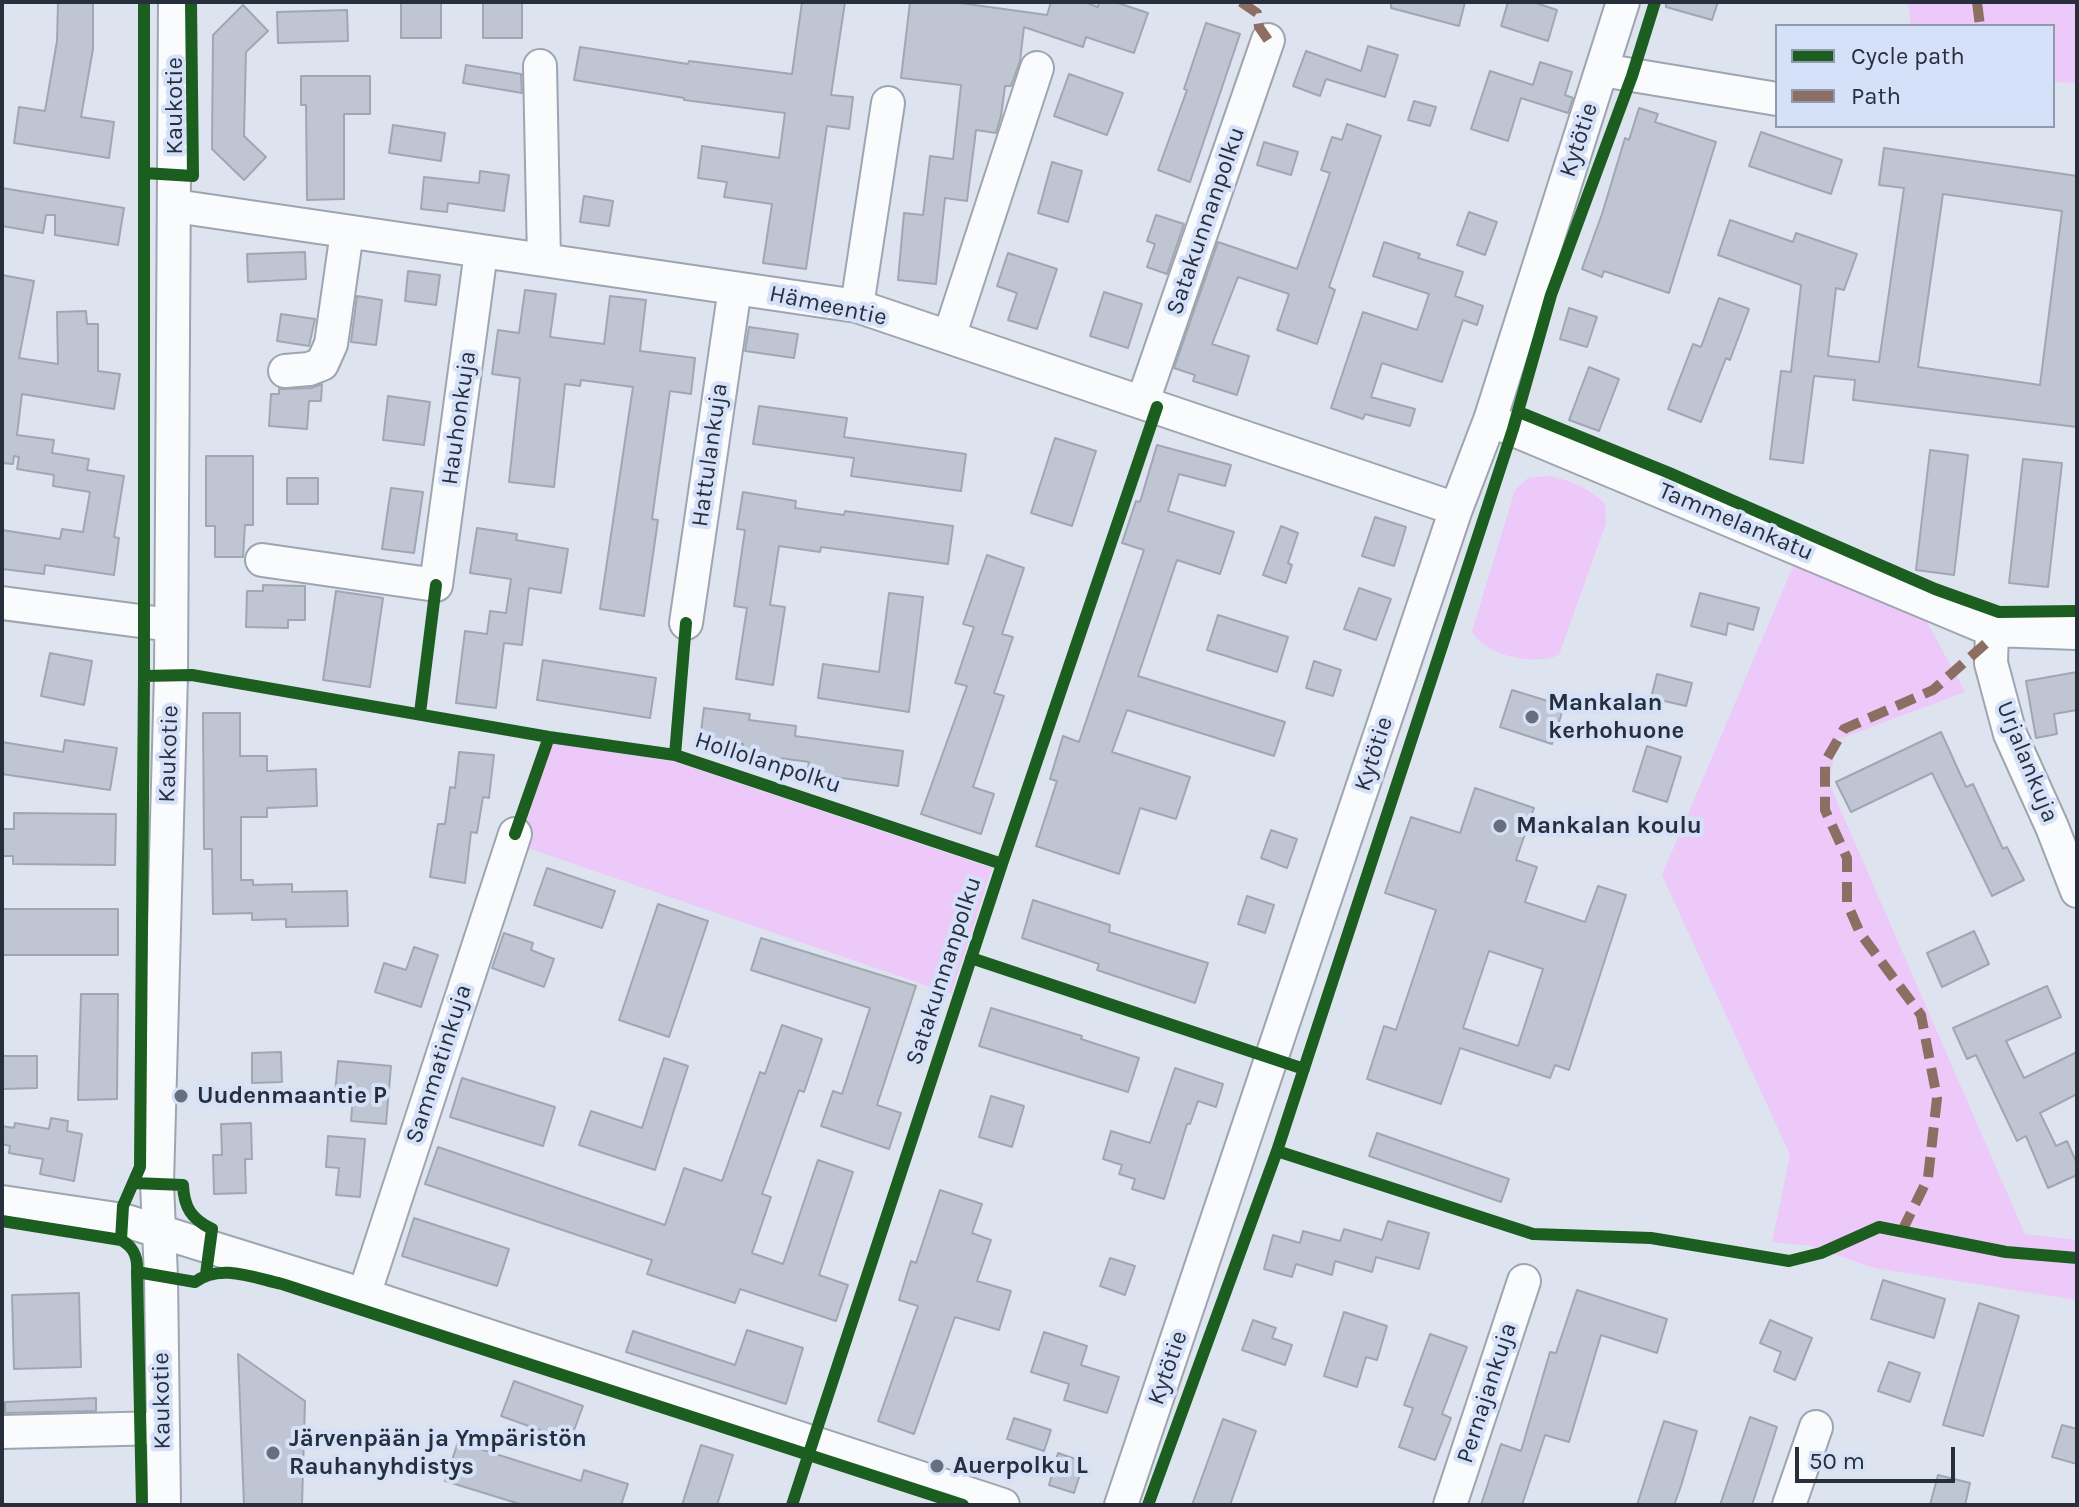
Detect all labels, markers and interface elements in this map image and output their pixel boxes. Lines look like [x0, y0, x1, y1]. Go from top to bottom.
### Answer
legend [1775, 24, 2055, 128]
text: Cycle path [1851, 42, 1965, 70]
street label: Kaukotie [161, 57, 189, 155]
text: Path [1851, 82, 1901, 110]
street label: Kytötie [1554, 99, 1604, 181]
street label: Satakunnanpolku [1160, 123, 1252, 319]
street label: Hämeentie [767, 280, 889, 332]
street label: Hauhonkuja [435, 349, 483, 487]
street label: Hattulankuja [686, 381, 734, 529]
street label: Tammelankatu [1654, 476, 1818, 568]
place label: Mankalan kerhohuone [1548, 689, 1684, 745]
street label: Urjalankuja [1990, 697, 2064, 827]
street label: Kaukotie [153, 705, 185, 803]
marker: Mankalan kerhohuone [1523, 708, 1541, 726]
street label: Kytötie [1349, 713, 1399, 795]
street label: Hollolanpolku [691, 726, 845, 800]
place label: Mankalan koulu [1516, 812, 1702, 840]
marker: Mankalan koulu [1491, 817, 1509, 835]
street label: Satakunnanpolku [900, 873, 988, 1069]
street label: Sammatinkuja [400, 981, 478, 1147]
place label: Uudenmaantie P [197, 1082, 387, 1110]
marker: Uudenmaantie P [172, 1087, 190, 1105]
street label: Pernajankuja [1451, 1319, 1523, 1467]
street label: Kytötie [1142, 1327, 1194, 1409]
street label: Kaukotie [147, 1352, 177, 1450]
place label: Järvenpään ja Ympäristön Rauhanyhdistys [289, 1425, 587, 1481]
scale bar [1799, 1431, 1959, 1481]
marker: Järvenpään ja Ympäristön Rauhanyhdistys [264, 1444, 282, 1462]
text: 50 m [1809, 1447, 1865, 1475]
place label: Auerpolku L [953, 1452, 1088, 1480]
marker: Auerpolku L [928, 1457, 946, 1475]

